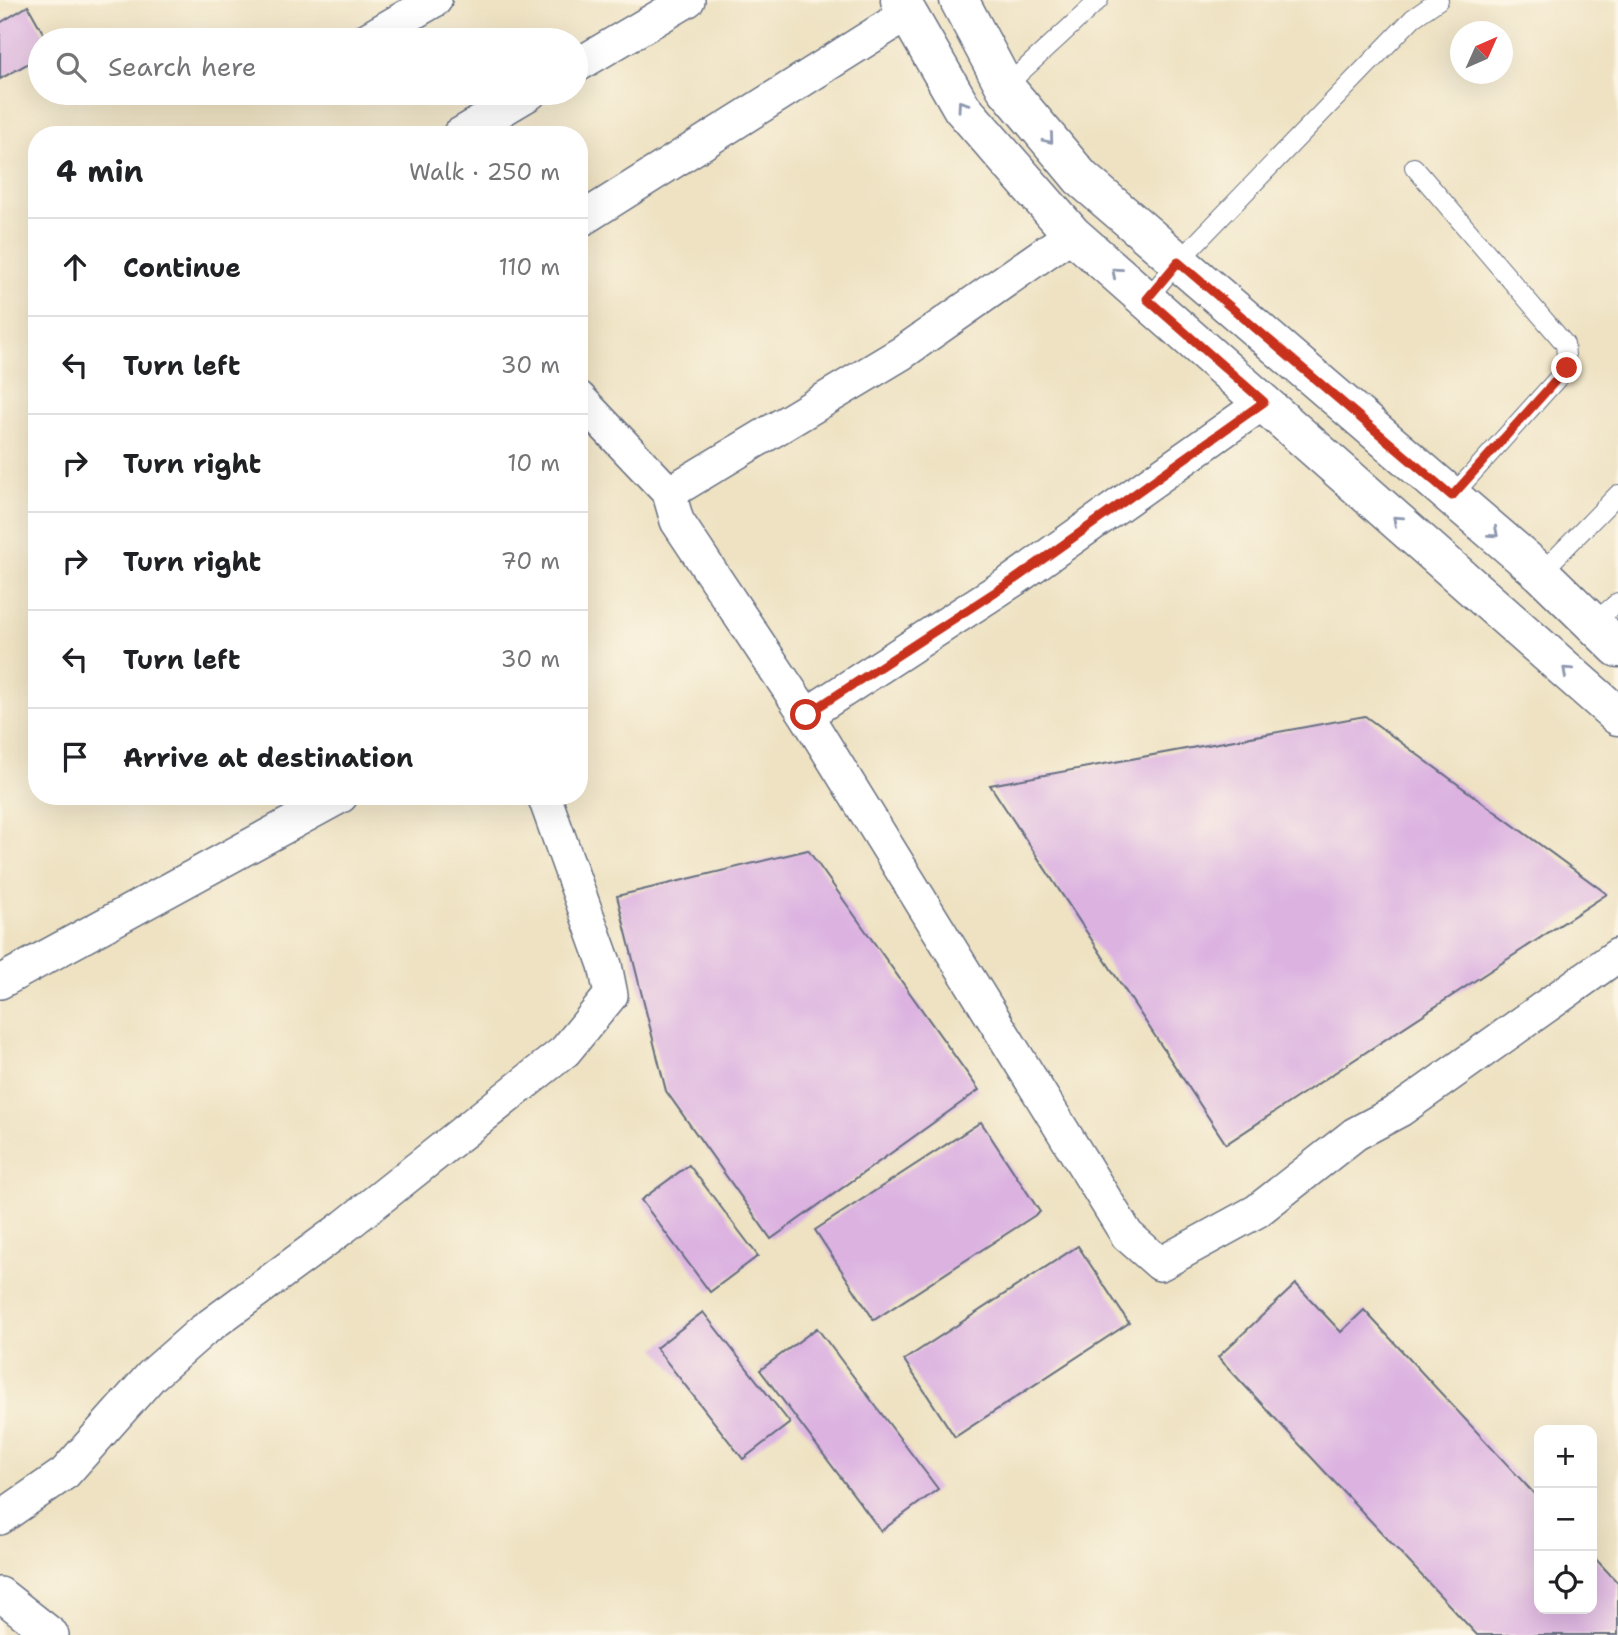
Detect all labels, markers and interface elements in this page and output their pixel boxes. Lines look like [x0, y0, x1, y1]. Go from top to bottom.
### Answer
north arrow [1450, 21, 1513, 84]
search box [28, 28, 588, 105]
icon: search [52, 48, 90, 86]
text: Search here [108, 49, 257, 84]
one-way arrow [958, 100, 970, 113]
one-way arrow [1041, 131, 1053, 144]
text: 4 min [56, 151, 143, 192]
text: Walk · 250 m [409, 157, 560, 187]
icon: ahead [56, 248, 94, 286]
text: Continue [123, 250, 241, 285]
text: 110 m [498, 252, 560, 282]
one-way arrow [1111, 268, 1124, 280]
icon: left [56, 346, 94, 384]
text: Turn left [123, 348, 240, 383]
text: 30 m [501, 350, 560, 380]
route end [1551, 352, 1582, 383]
icon: right [56, 444, 94, 482]
text: Turn right [123, 446, 261, 481]
text: 10 m [507, 448, 560, 478]
one-way arrow [1392, 515, 1405, 528]
one-way arrow [1486, 525, 1499, 537]
icon: right [56, 542, 94, 580]
text: Turn right [123, 544, 261, 579]
text: 70 m [501, 546, 560, 576]
icon: left [56, 640, 94, 678]
text: Turn left [123, 642, 240, 677]
text: 30 m [501, 644, 560, 674]
one-way arrow [1562, 667, 1575, 679]
route start [790, 699, 821, 730]
icon: arrive [56, 738, 94, 776]
text: Arrive at destination [123, 740, 413, 775]
map controls [1534, 1425, 1597, 1614]
button: + [1534, 1425, 1597, 1488]
button: − [1534, 1488, 1597, 1551]
button: locate [1534, 1551, 1597, 1614]

